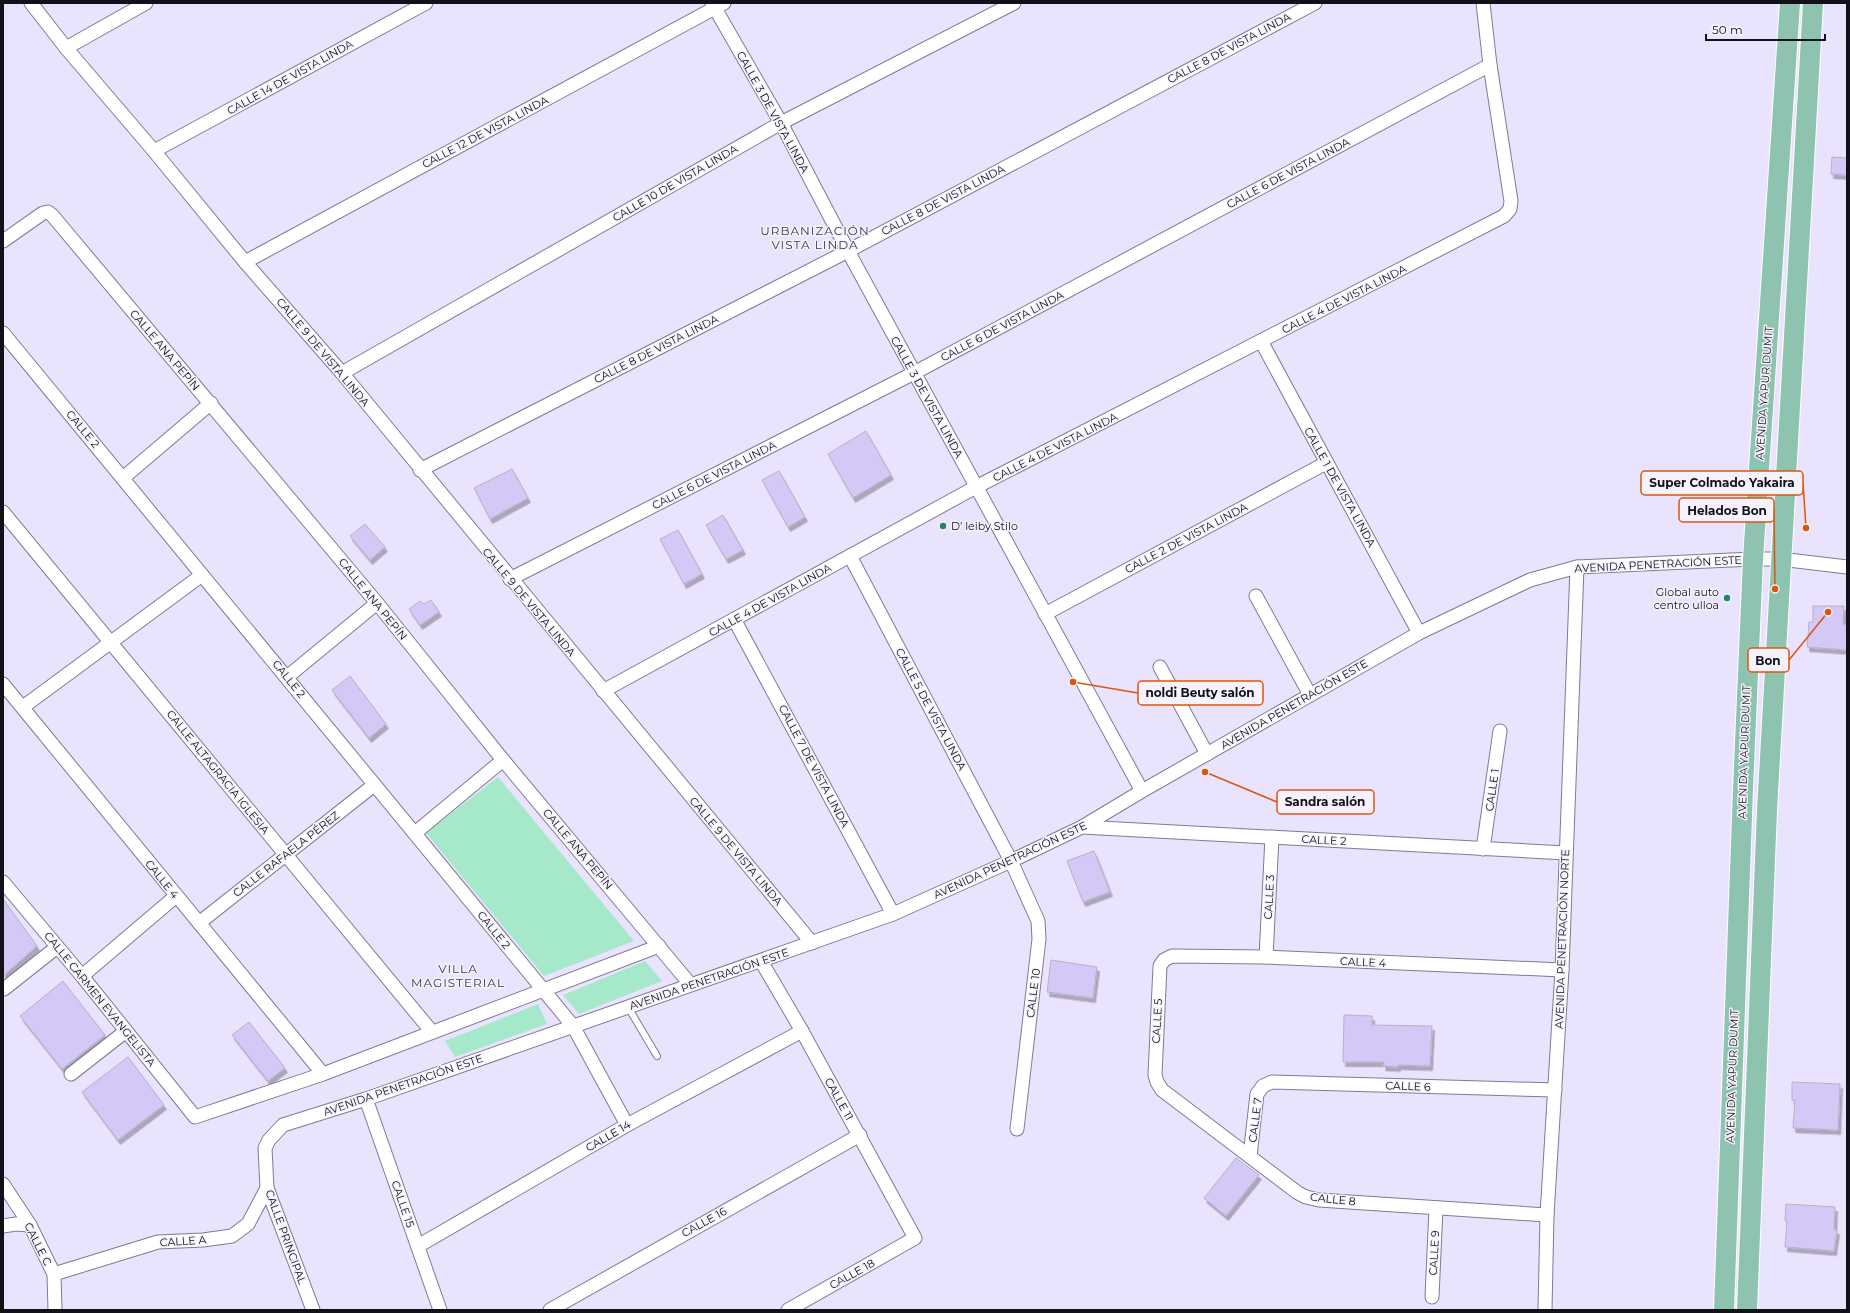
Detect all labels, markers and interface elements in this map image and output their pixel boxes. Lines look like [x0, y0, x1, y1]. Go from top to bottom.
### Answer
street label: CALLE 8 DE VISTA LINDA [1165, 9, 1293, 87]
scale bar [1706, 16, 1825, 42]
text: 50 m [1712, 22, 1743, 37]
street label: CALLE 14 DE VISTA LINDA [225, 36, 356, 118]
street label: CALLE 3 DE VISTA LINDA [734, 49, 812, 175]
street label: CALLE 12 DE VISTA LINDA [420, 93, 551, 171]
street label: CALLE 6 DE VISTA LINDA [1224, 135, 1352, 211]
street label: CALLE 10 DE VISTA LINDA [610, 141, 740, 225]
street label: CALLE 8 DE VISTA LINDA [879, 161, 1007, 239]
district label: URBANIZACIÓN VISTA LINDA [760, 223, 870, 252]
street label: CALLE 4 DE VISTA LINDA [1279, 261, 1409, 337]
street label: CALLE 6 DE VISTA LINDA [938, 288, 1066, 364]
street label: CALLE 9 DE VISTA LINDA [273, 295, 373, 409]
street label: CALLE ANA PEPÍN [127, 307, 203, 393]
street label: CALLE 8 DE VISTA LINDA [591, 311, 721, 386]
street label: AVENIDA YAPUR DUMIT [1752, 325, 1776, 460]
street label: CALLE 3 DE VISTA LINDA [888, 334, 966, 460]
street label: CALLE 2 [63, 407, 103, 451]
street label: CALLE 4 DE VISTA LINDA [990, 409, 1120, 485]
street label: CALLE 1 DE VISTA LINDA [1301, 425, 1379, 549]
street label: CALLE 6 DE VISTA LINDA [650, 438, 778, 512]
callout: Super Colmado Yakaira [1641, 471, 1803, 495]
text: Super Colmado Yakaira [1649, 475, 1795, 490]
callout: Helados Bon [1679, 498, 1774, 522]
street label: CALLE 2 DE VISTA LINDA [1122, 500, 1250, 576]
text: Helados Bon [1687, 503, 1767, 518]
place label: D’ leiby Stilo [951, 519, 1018, 533]
marker: D’ leiby Stilo [938, 521, 948, 531]
street label: CALLE 9 DE VISTA LINDA [479, 545, 579, 659]
street label: AVENIDA PENETRACIÓN ESTE [1574, 553, 1742, 575]
street label: CALLE ANA PEPÍN [336, 555, 410, 643]
street label: CALLE 4 DE VISTA LINDA [706, 560, 834, 640]
place label: Global auto centro ulloa [1654, 585, 1719, 612]
marker: Global auto centro ulloa [1722, 593, 1732, 603]
street label: CALLE 5 DE VISTA LINDA [893, 645, 969, 773]
callout: Bon [1748, 648, 1789, 672]
text: Bon [1755, 653, 1781, 668]
street label: AVENIDA PENETRACIÓN ESTE [1218, 656, 1370, 752]
street label: CALLE 2 [269, 657, 309, 701]
callout: noldi Beuty salón [1138, 681, 1263, 705]
street label: AVENIDA YAPUR DUMIT [1735, 684, 1753, 819]
text: noldi Beuty salón [1145, 685, 1255, 700]
street label: CALLE 7 DE VISTA LINDA [776, 702, 852, 830]
street label: CALLE ALTAGRACIA IGLESIA [164, 707, 272, 837]
street label: CALLE 1 [1482, 768, 1502, 812]
callout: Sandra salón [1277, 790, 1374, 814]
street label: CALLE 9 DE VISTA LINDA [686, 794, 786, 908]
text: Sandra salón [1285, 794, 1365, 809]
street label: CALLE ANA PEPÍN [540, 806, 616, 892]
street label: CALLE RAFAELA PÉREZ [230, 808, 342, 900]
street label: AVENIDA PENETRACIÓN ESTE [931, 818, 1089, 902]
street label: CALLE 2 [1301, 832, 1347, 848]
street label: AVENIDA PENETRACIÓN NORTE [1552, 849, 1572, 1029]
street label: CALLE 4 [142, 857, 182, 902]
street label: CALLE 3 [1261, 874, 1277, 920]
street label: CALLE 2 [474, 908, 514, 952]
street label: CALLE CARMEN EVANGELISTA [41, 929, 159, 1069]
street label: AVENIDA PENETRACIÓN ESTE [627, 945, 791, 1013]
street label: CALLE 4 [1340, 954, 1387, 970]
district label: VILLA MAGISTERIAL [411, 961, 505, 990]
street label: CALLE 10 [1023, 967, 1043, 1019]
street label: CALLE 5 [1149, 998, 1165, 1044]
street label: AVENIDA YAPUR DUMIT [1723, 1008, 1741, 1143]
street label: AVENIDA PENETRACIÓN ESTE [321, 1051, 485, 1119]
street label: CALLE 11 [822, 1075, 856, 1123]
street label: CALLE 6 [1385, 1078, 1431, 1094]
street label: CALLE 7 [1245, 1097, 1265, 1143]
street label: CALLE 14 [583, 1117, 634, 1155]
street label: CALLE 15 [388, 1179, 418, 1229]
street label: CALLE PRINCIPAL [262, 1188, 310, 1287]
street label: CALLE 8 [1310, 1190, 1356, 1208]
street label: CALLE 16 [679, 1204, 729, 1240]
street label: CALLE C [21, 1220, 55, 1268]
street label: CALLE 9 [1426, 1230, 1442, 1276]
street label: CALLE A [159, 1232, 207, 1250]
street label: CALLE 18 [827, 1256, 877, 1292]

